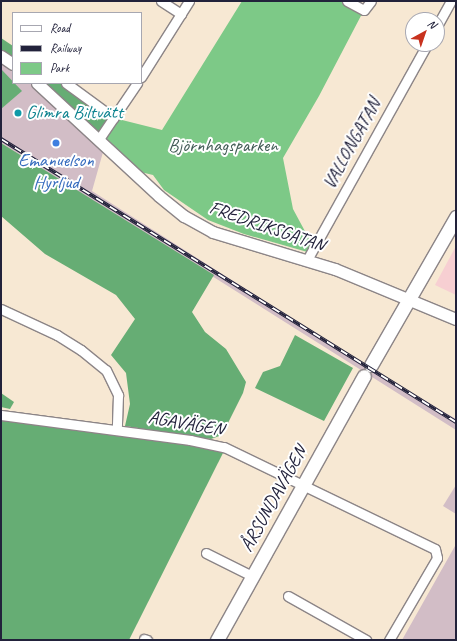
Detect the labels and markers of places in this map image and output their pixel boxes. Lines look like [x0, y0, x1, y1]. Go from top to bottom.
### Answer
place label: Glimra Biltvätt [26, 102, 123, 124]
marker: Glimra Biltvätt [13, 108, 23, 118]
marker: Emanuelson Hyrljud [51, 138, 61, 148]
place label: Emanuelson Hyrljud [18, 150, 94, 194]

